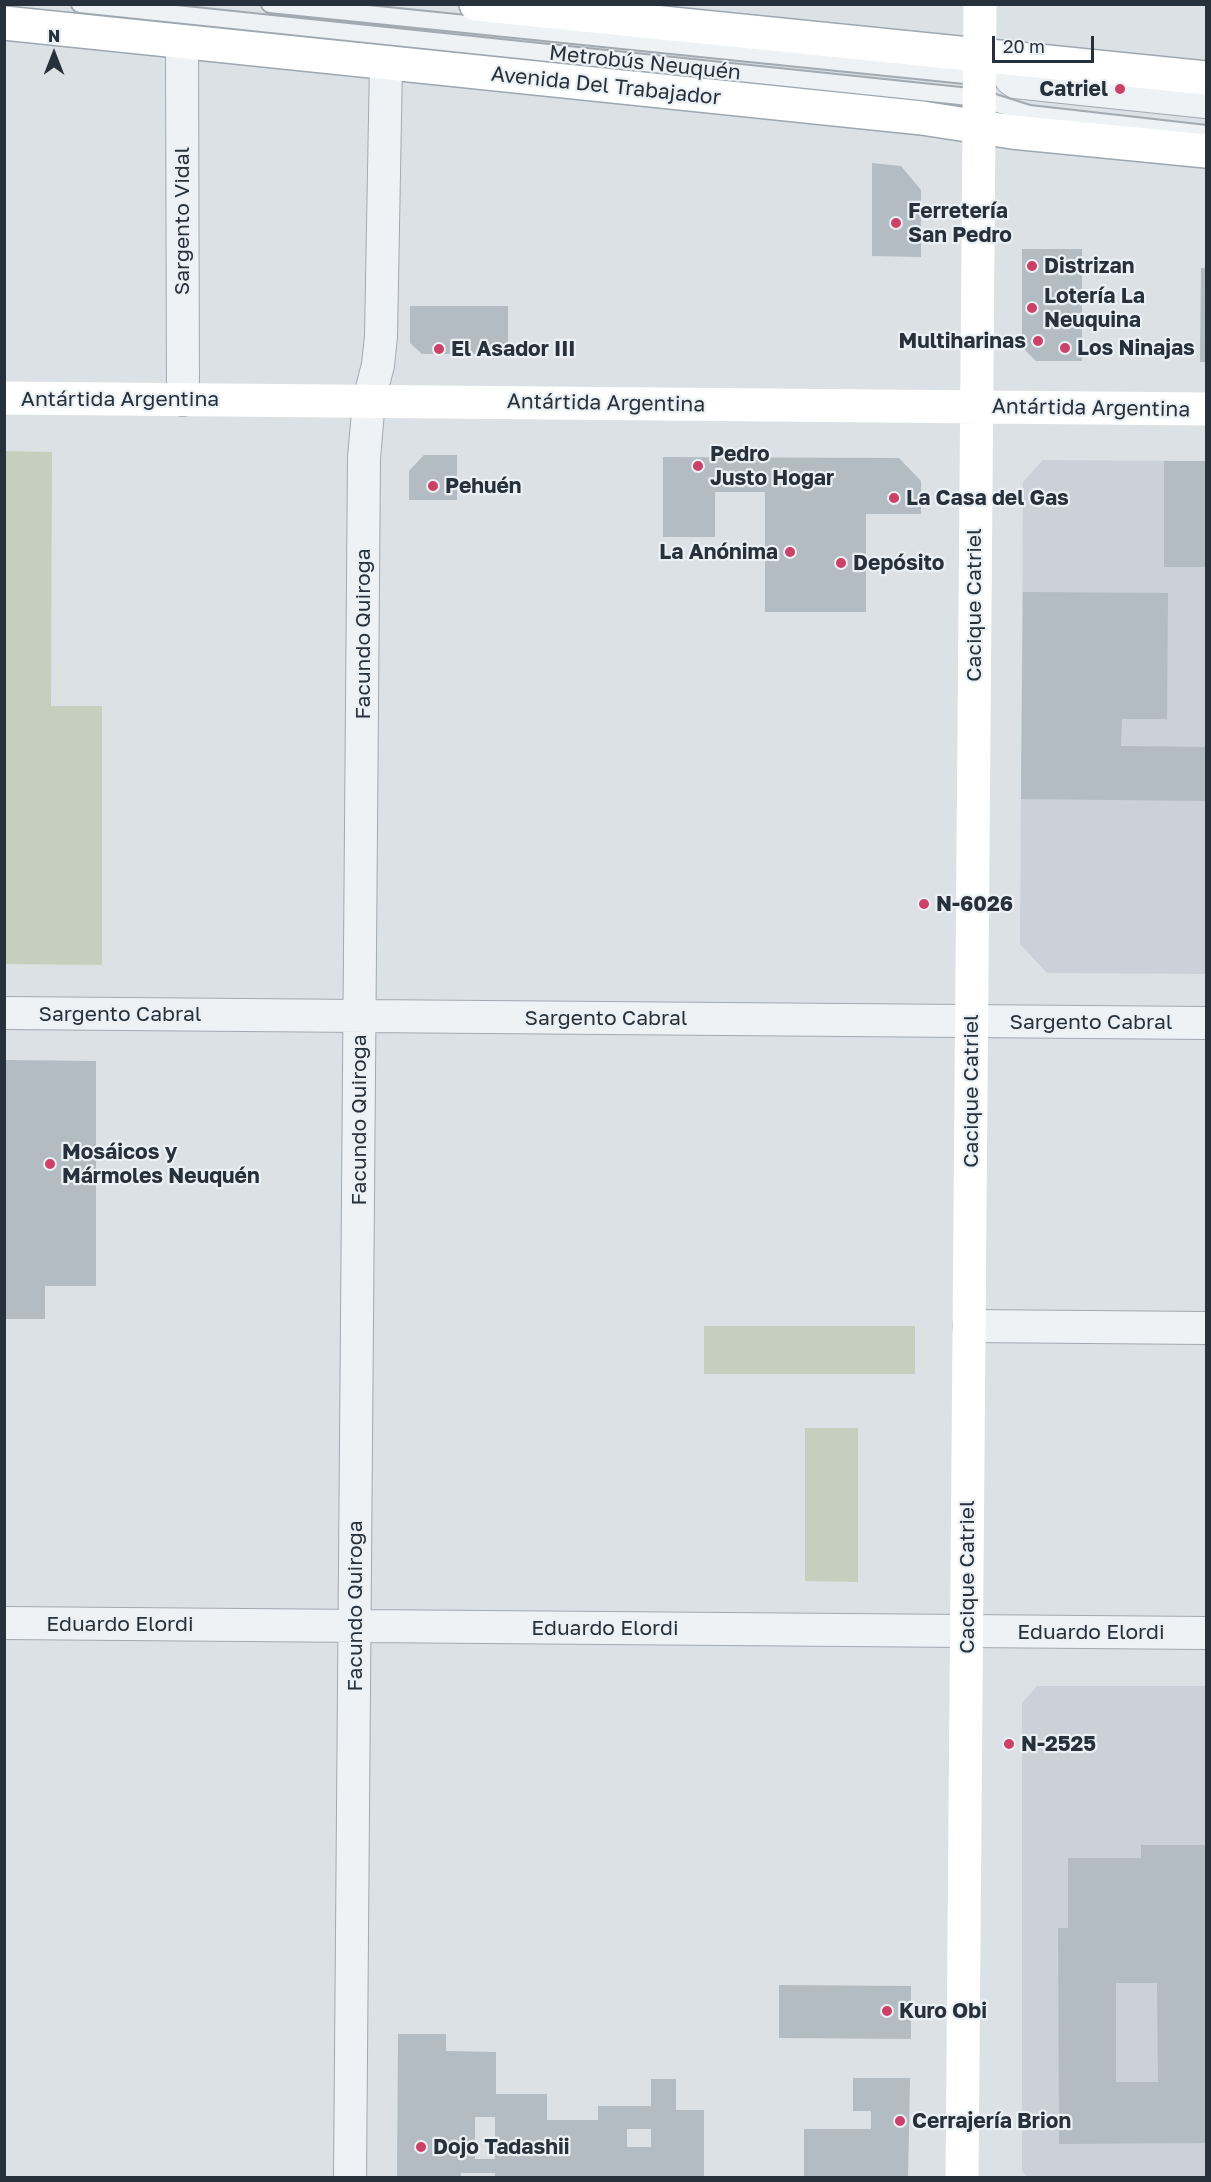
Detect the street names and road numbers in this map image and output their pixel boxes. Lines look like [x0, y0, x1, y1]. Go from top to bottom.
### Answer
street label: Metrobús Neuquén [548, 40, 742, 86]
street label: Avenida Del Trabajador [490, 61, 722, 111]
street label: Sargento Vidal [169, 147, 195, 295]
street label: Antártida Argentina [21, 386, 219, 412]
street label: Antártida Argentina [507, 389, 705, 417]
street label: Antártida Argentina [992, 394, 1190, 422]
street label: Cacique Catriel [961, 528, 987, 682]
street label: Facundo Quiroga [350, 548, 376, 720]
street label: Sargento Cabral [39, 1001, 201, 1027]
street label: Sargento Cabral [525, 1005, 687, 1031]
street label: Sargento Cabral [1010, 1009, 1172, 1035]
street label: Cacique Catriel [958, 1014, 984, 1168]
street label: Facundo Quiroga [346, 1034, 372, 1206]
street label: Cacique Catriel [954, 1500, 980, 1654]
street label: Facundo Quiroga [342, 1520, 368, 1692]
street label: Eduardo Elordi [46, 1611, 194, 1637]
street label: Eduardo Elordi [531, 1615, 679, 1641]
street label: Eduardo Elordi [1017, 1619, 1165, 1645]

